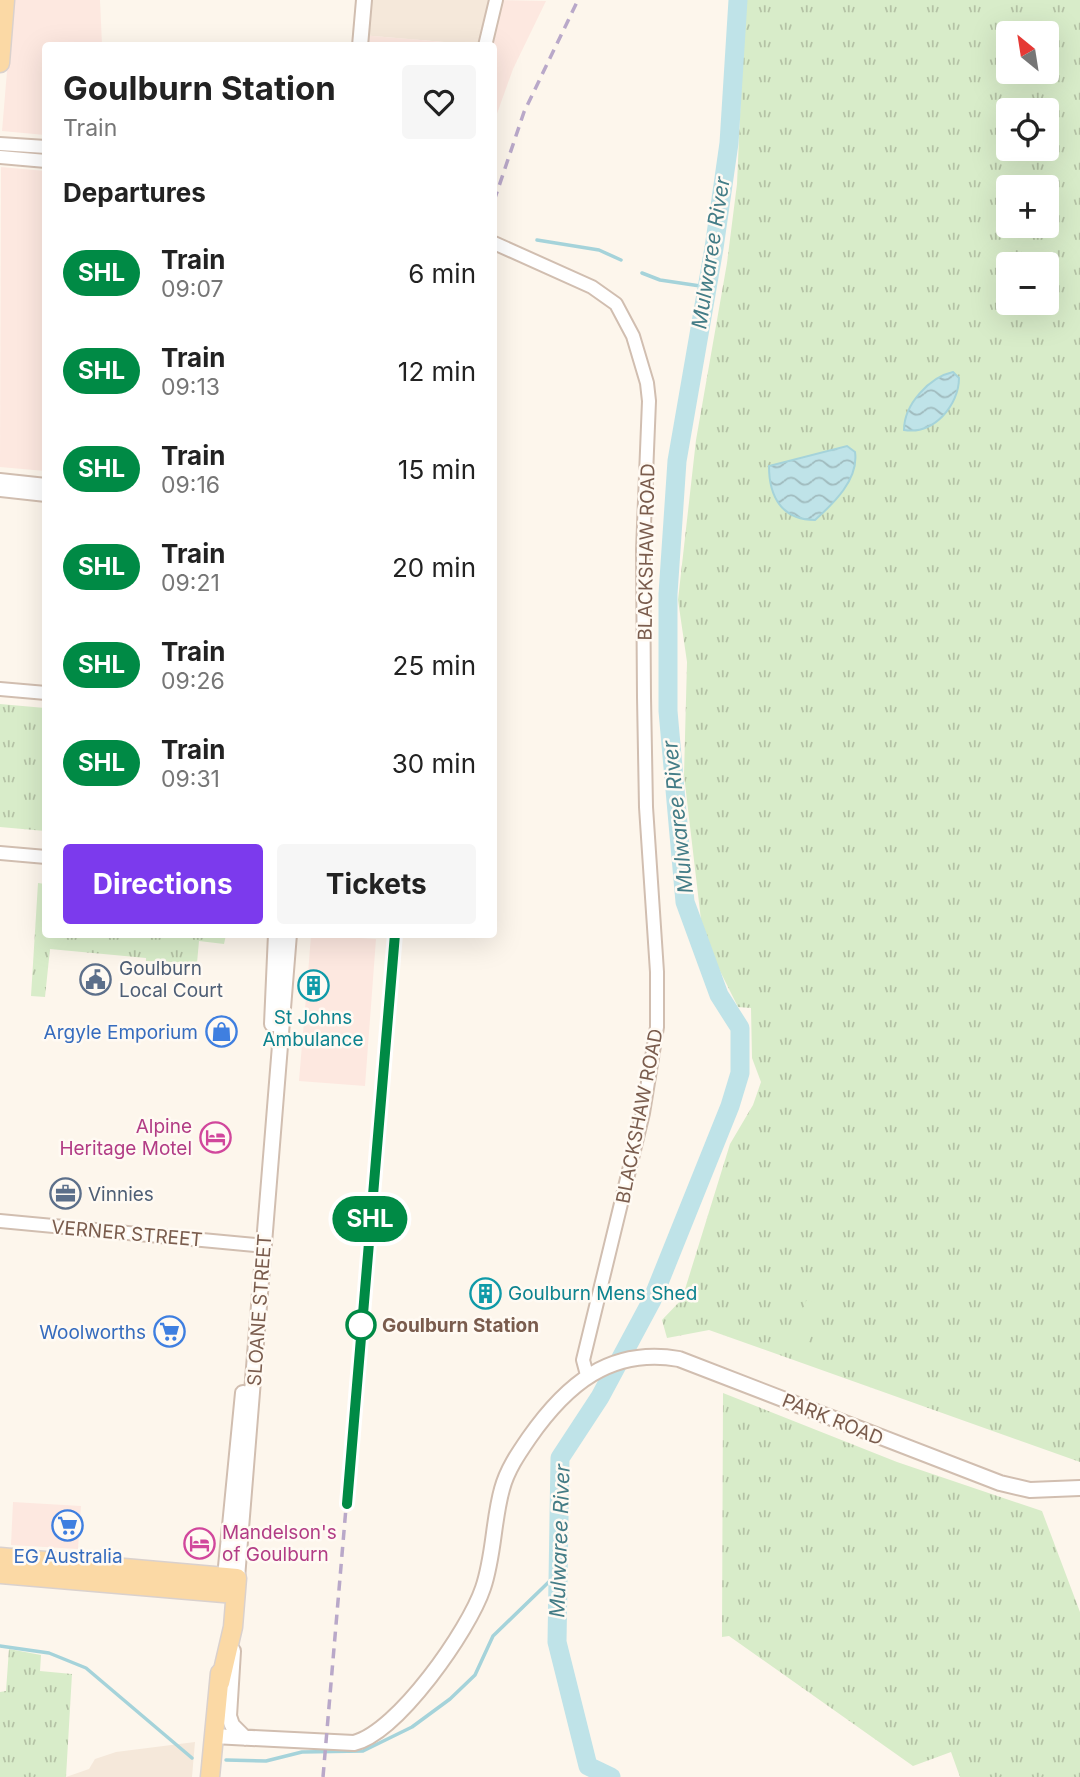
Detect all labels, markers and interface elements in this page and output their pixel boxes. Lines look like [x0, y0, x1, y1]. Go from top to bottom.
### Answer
north arrow [996, 21, 1059, 84]
map controls [996, 21, 1059, 315]
button: heart [402, 65, 476, 139]
text: Goulburn Station [63, 68, 336, 108]
button: locate [996, 98, 1059, 161]
text: Train [63, 114, 117, 142]
water label: Mulwaree River [686, 174, 735, 331]
button: + [996, 175, 1059, 238]
text: Departures [63, 177, 206, 208]
text: Train [161, 244, 225, 275]
button: − [996, 252, 1059, 315]
text: SHL [78, 258, 125, 287]
text: 6 min [408, 258, 476, 289]
text: 09:07 [161, 275, 223, 303]
text: Train [161, 342, 225, 373]
text: SHL [78, 356, 125, 385]
text: 12 min [398, 356, 476, 387]
text: 09:13 [161, 373, 220, 401]
text: Train [161, 440, 225, 471]
text: SHL [78, 454, 125, 483]
text: 15 min [398, 454, 476, 485]
street label: BLACKSHAW ROAD [633, 463, 660, 641]
text: 09:16 [161, 471, 220, 499]
text: Train [161, 538, 225, 569]
text: SHL [78, 552, 125, 581]
text: 20 min [392, 552, 476, 583]
text: 09:21 [161, 569, 220, 597]
text: Train [161, 636, 225, 667]
text: SHL [78, 650, 125, 679]
text: 25 min [393, 650, 476, 681]
text: 09:26 [161, 667, 225, 695]
text: Train [161, 734, 225, 765]
water label: Mulwaree River [657, 738, 698, 895]
text: SHL [78, 748, 125, 777]
text: 30 min [392, 748, 476, 779]
text: 09:31 [161, 765, 220, 793]
button: Directions [63, 844, 263, 924]
button: Tickets [277, 844, 476, 924]
place label: Goulburn Local Court [119, 957, 223, 1002]
public building icon: Goulburn Local Court [79, 962, 113, 996]
building icon: St Johns Ambulance [296, 969, 330, 1003]
place label: St Johns Ambulance [262, 1006, 364, 1051]
shop icon: Argyle Emporium [204, 1015, 238, 1049]
place label: Argyle Emporium [44, 1021, 198, 1044]
street label: BLACKSHAW ROAD [611, 1027, 668, 1205]
place label: Alpine Heritage Motel [59, 1115, 192, 1160]
hotel icon: Alpine Heritage Motel [198, 1120, 232, 1154]
office icon: Vinnies [48, 1177, 82, 1211]
place label: Vinnies [88, 1183, 154, 1206]
line badge: SHL [330, 1196, 410, 1242]
text: SHL [346, 1204, 394, 1233]
street label: VERNER STREET [50, 1215, 204, 1252]
street label: SLOANE STREET [243, 1233, 276, 1387]
building icon: Goulburn Mens Shed [468, 1276, 502, 1310]
place label: Goulburn Mens Shed [508, 1282, 697, 1305]
marker: Goulburn Station [346, 1310, 376, 1340]
place label: Goulburn Station [382, 1314, 539, 1337]
supermarket icon: Woolworths [152, 1315, 186, 1349]
place label: Woolworths [39, 1321, 146, 1344]
street label: PARK ROAD [779, 1389, 887, 1450]
water label: Mulwaree River [544, 1463, 575, 1618]
supermarket icon: EG Australia [51, 1508, 85, 1542]
place label: Mandelson's of Goulburn [222, 1521, 337, 1566]
hotel icon: Mandelson's of Goulburn [182, 1526, 216, 1560]
place label: EG Australia [13, 1545, 123, 1568]

